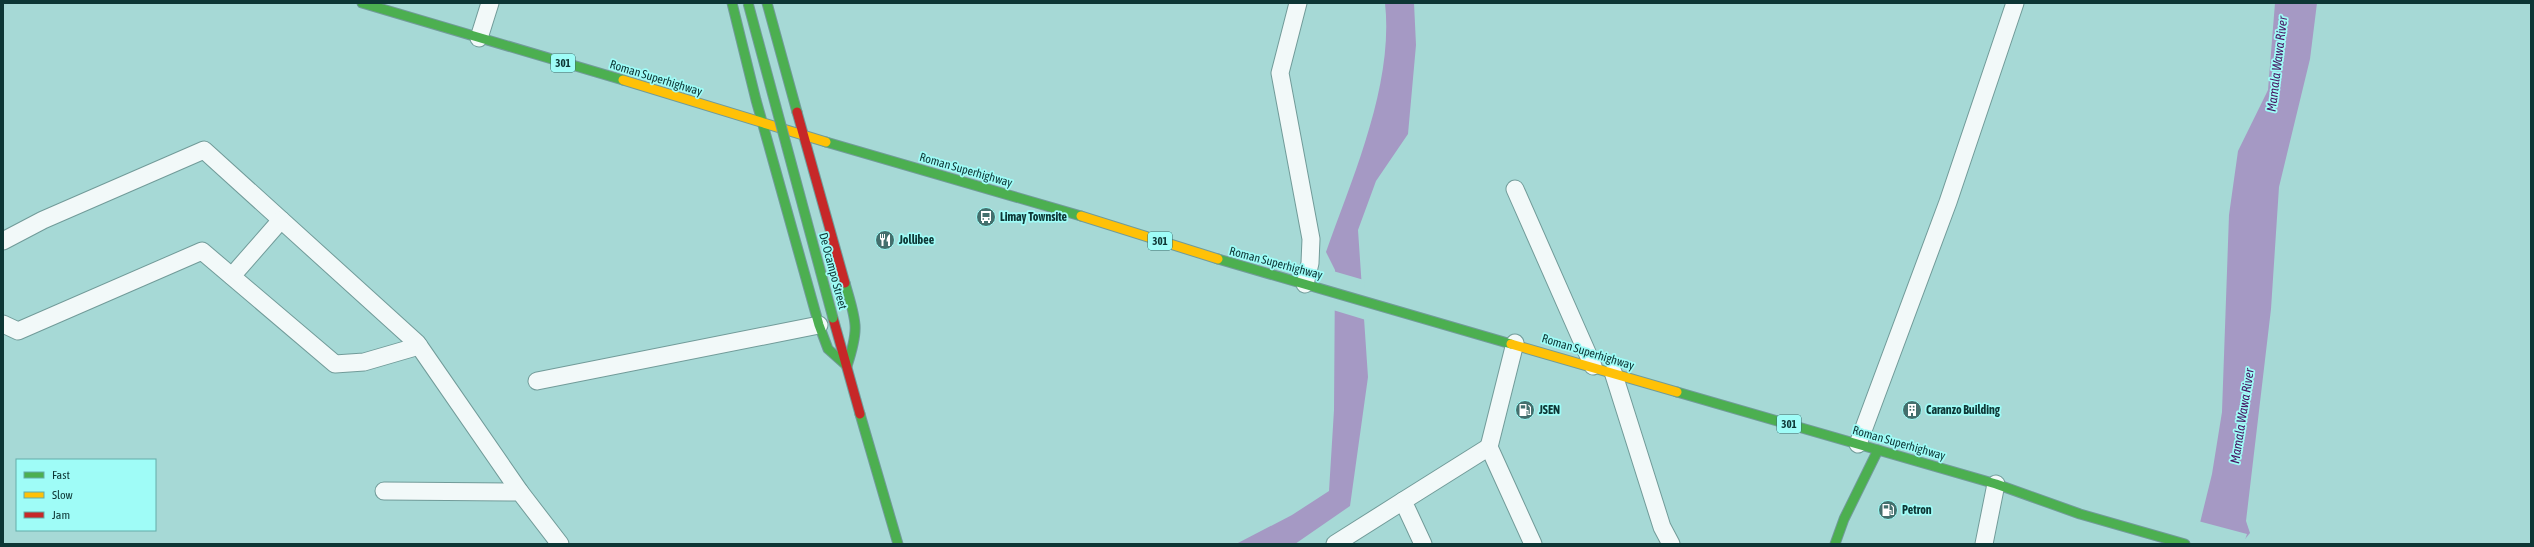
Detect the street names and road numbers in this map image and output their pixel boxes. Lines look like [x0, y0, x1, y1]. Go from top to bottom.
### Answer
road number: 301 [551, 54, 575, 72]
street label: Roman Superhighway [608, 57, 704, 99]
street label: Roman Superhighway [918, 150, 1014, 190]
street label: De Ocampo Street [816, 231, 850, 311]
road number: 301 [1148, 232, 1172, 250]
street label: Roman Superhighway [1228, 244, 1324, 282]
street label: Roman Superhighway [1540, 331, 1636, 373]
road number: 301 [1777, 415, 1801, 433]
street label: Roman Superhighway [1851, 423, 1947, 463]

